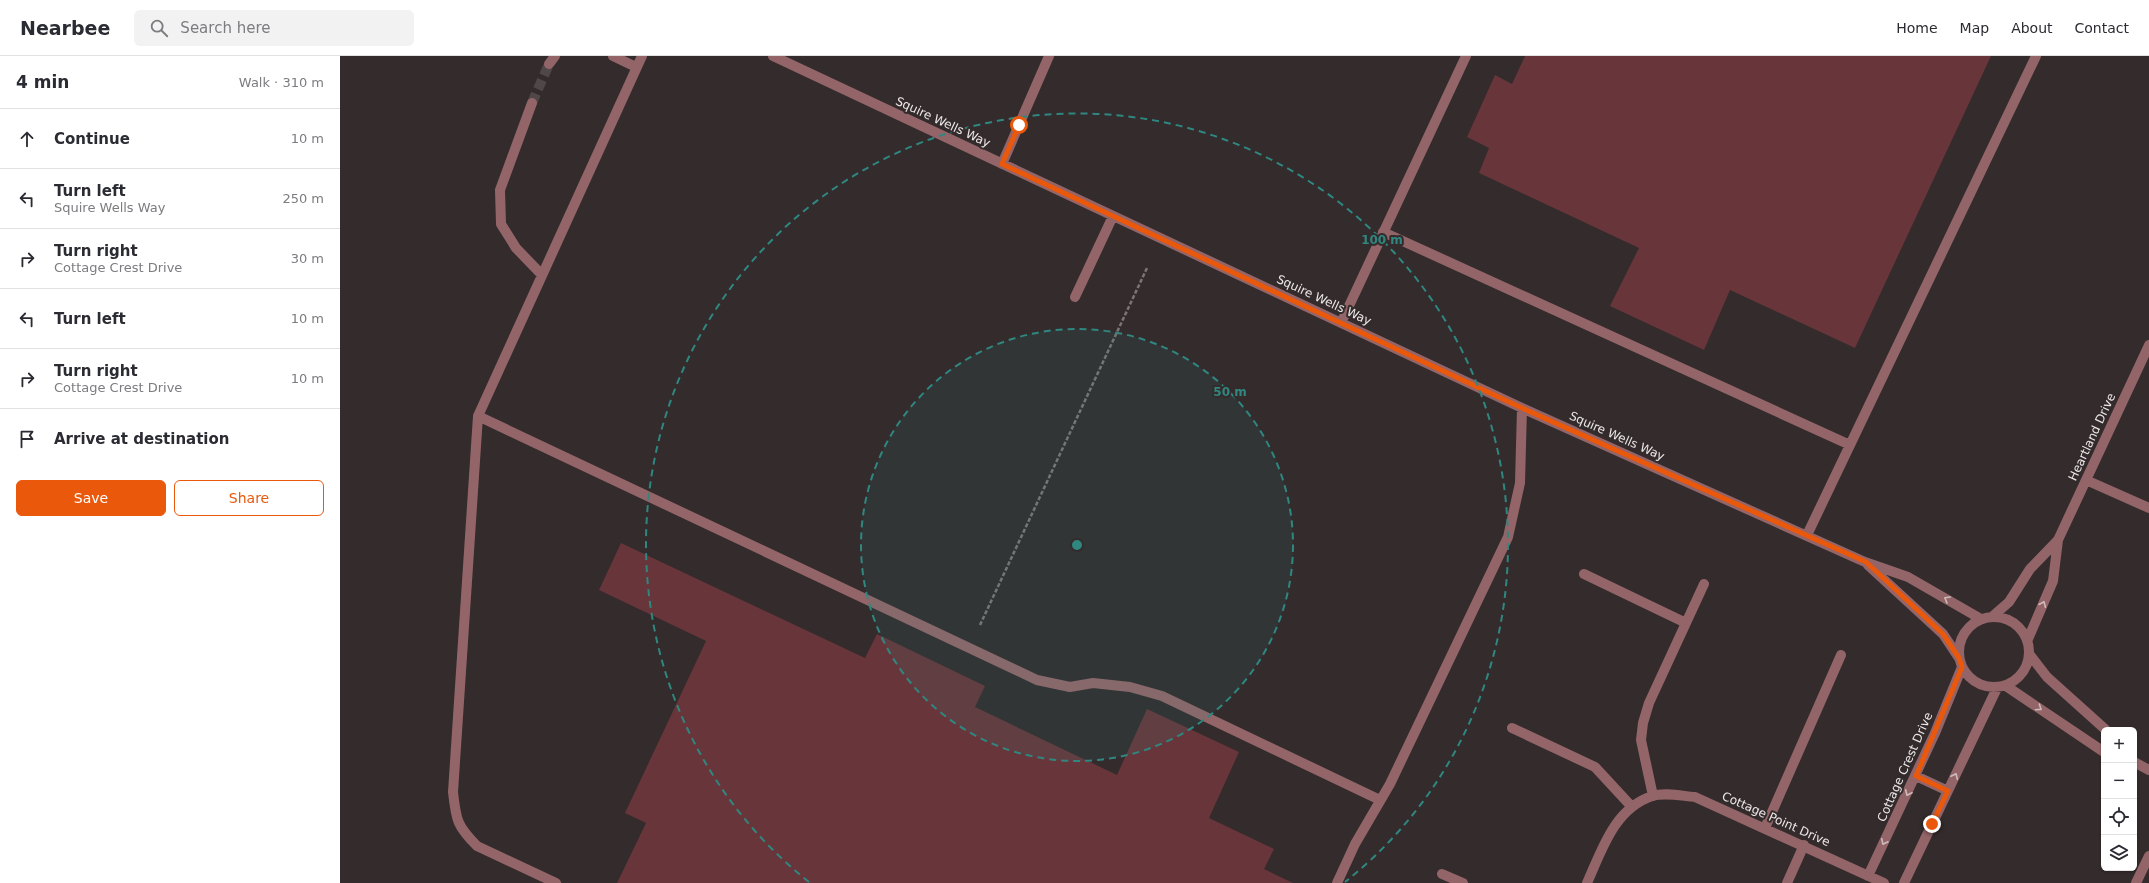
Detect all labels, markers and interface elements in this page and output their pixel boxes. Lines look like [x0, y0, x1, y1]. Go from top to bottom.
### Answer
search box [134, 10, 414, 46]
text: Nearbee [20, 17, 110, 39]
icon: search [148, 17, 170, 39]
text: Search here [180, 19, 270, 37]
text: Home [1896, 20, 1938, 36]
text: Map [1960, 20, 1989, 36]
text: About [2011, 20, 2053, 36]
text: Contact [2075, 20, 2129, 36]
text: 4 min [16, 72, 69, 92]
text: Walk · 310 m [239, 75, 324, 90]
street label: Squire Wells Way [893, 94, 993, 150]
route start [1010, 116, 1028, 134]
icon: ahead [16, 128, 38, 150]
text: Continue [54, 130, 130, 148]
text: 10 m [291, 131, 324, 146]
text: Turn left [54, 182, 126, 200]
icon: left [16, 188, 38, 210]
text: 250 m [282, 191, 324, 206]
text: Squire Wells Way [54, 200, 165, 215]
text: 100 m [1361, 233, 1403, 247]
text: Turn right [54, 242, 138, 260]
icon: right [16, 248, 38, 270]
text: 30 m [291, 251, 324, 266]
text: Cottage Crest Drive [54, 260, 182, 275]
street label: Squire Wells Way [1274, 272, 1374, 328]
icon: left [16, 308, 38, 330]
text: Turn left [54, 310, 126, 328]
text: 10 m [291, 311, 324, 326]
text: Turn right [54, 362, 138, 380]
icon: right [16, 368, 38, 390]
text: 10 m [291, 371, 324, 386]
text: Cottage Crest Drive [54, 380, 182, 395]
text: 50 m [1213, 385, 1247, 399]
street label: Heartland Drive [2066, 391, 2118, 483]
street label: Squire Wells Way [1567, 409, 1667, 463]
icon: arrive [16, 428, 38, 450]
text: Arrive at destination [54, 430, 229, 448]
button: Save [16, 480, 166, 516]
button: Share [174, 480, 324, 516]
centre of rings [1070, 538, 1084, 552]
one-way arrow [1944, 597, 1951, 604]
one-way arrow [2038, 600, 2046, 608]
one-way arrow [2034, 703, 2041, 710]
street label: Cottage Crest Drive [1875, 710, 1935, 824]
map controls [2101, 727, 2137, 871]
button: + [2101, 727, 2137, 763]
button: − [2101, 763, 2137, 799]
one-way arrow [1950, 773, 1958, 781]
one-way arrow [1905, 788, 1913, 796]
street label: Cottage Point Drive [1720, 789, 1832, 849]
button: locate [2101, 799, 2137, 835]
route end [1923, 815, 1941, 833]
button: layers [2101, 835, 2137, 871]
one-way arrow [1881, 838, 1889, 845]

